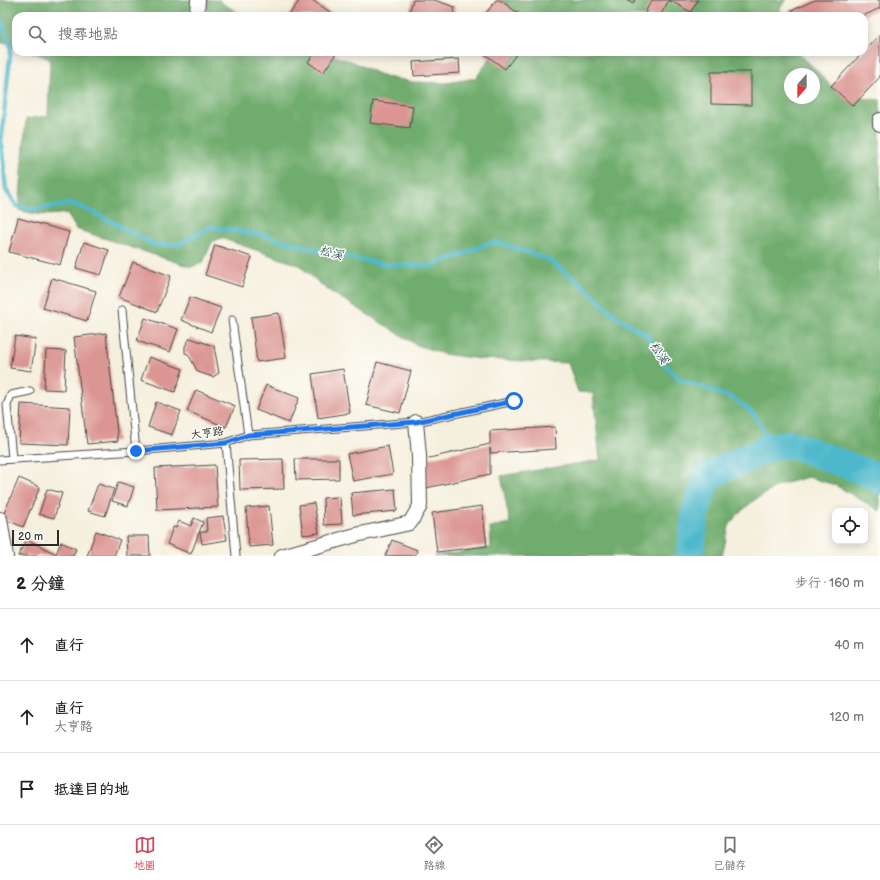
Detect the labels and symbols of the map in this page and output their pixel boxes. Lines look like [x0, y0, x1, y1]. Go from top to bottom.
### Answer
north arrow [784, 68, 820, 104]
water label: 松溪 [318, 243, 345, 263]
water label: 松溪 [646, 339, 672, 368]
route start [505, 392, 523, 410]
street label: 大亨路 [190, 425, 224, 441]
route end [127, 442, 145, 460]
scale bar [12, 528, 59, 547]

